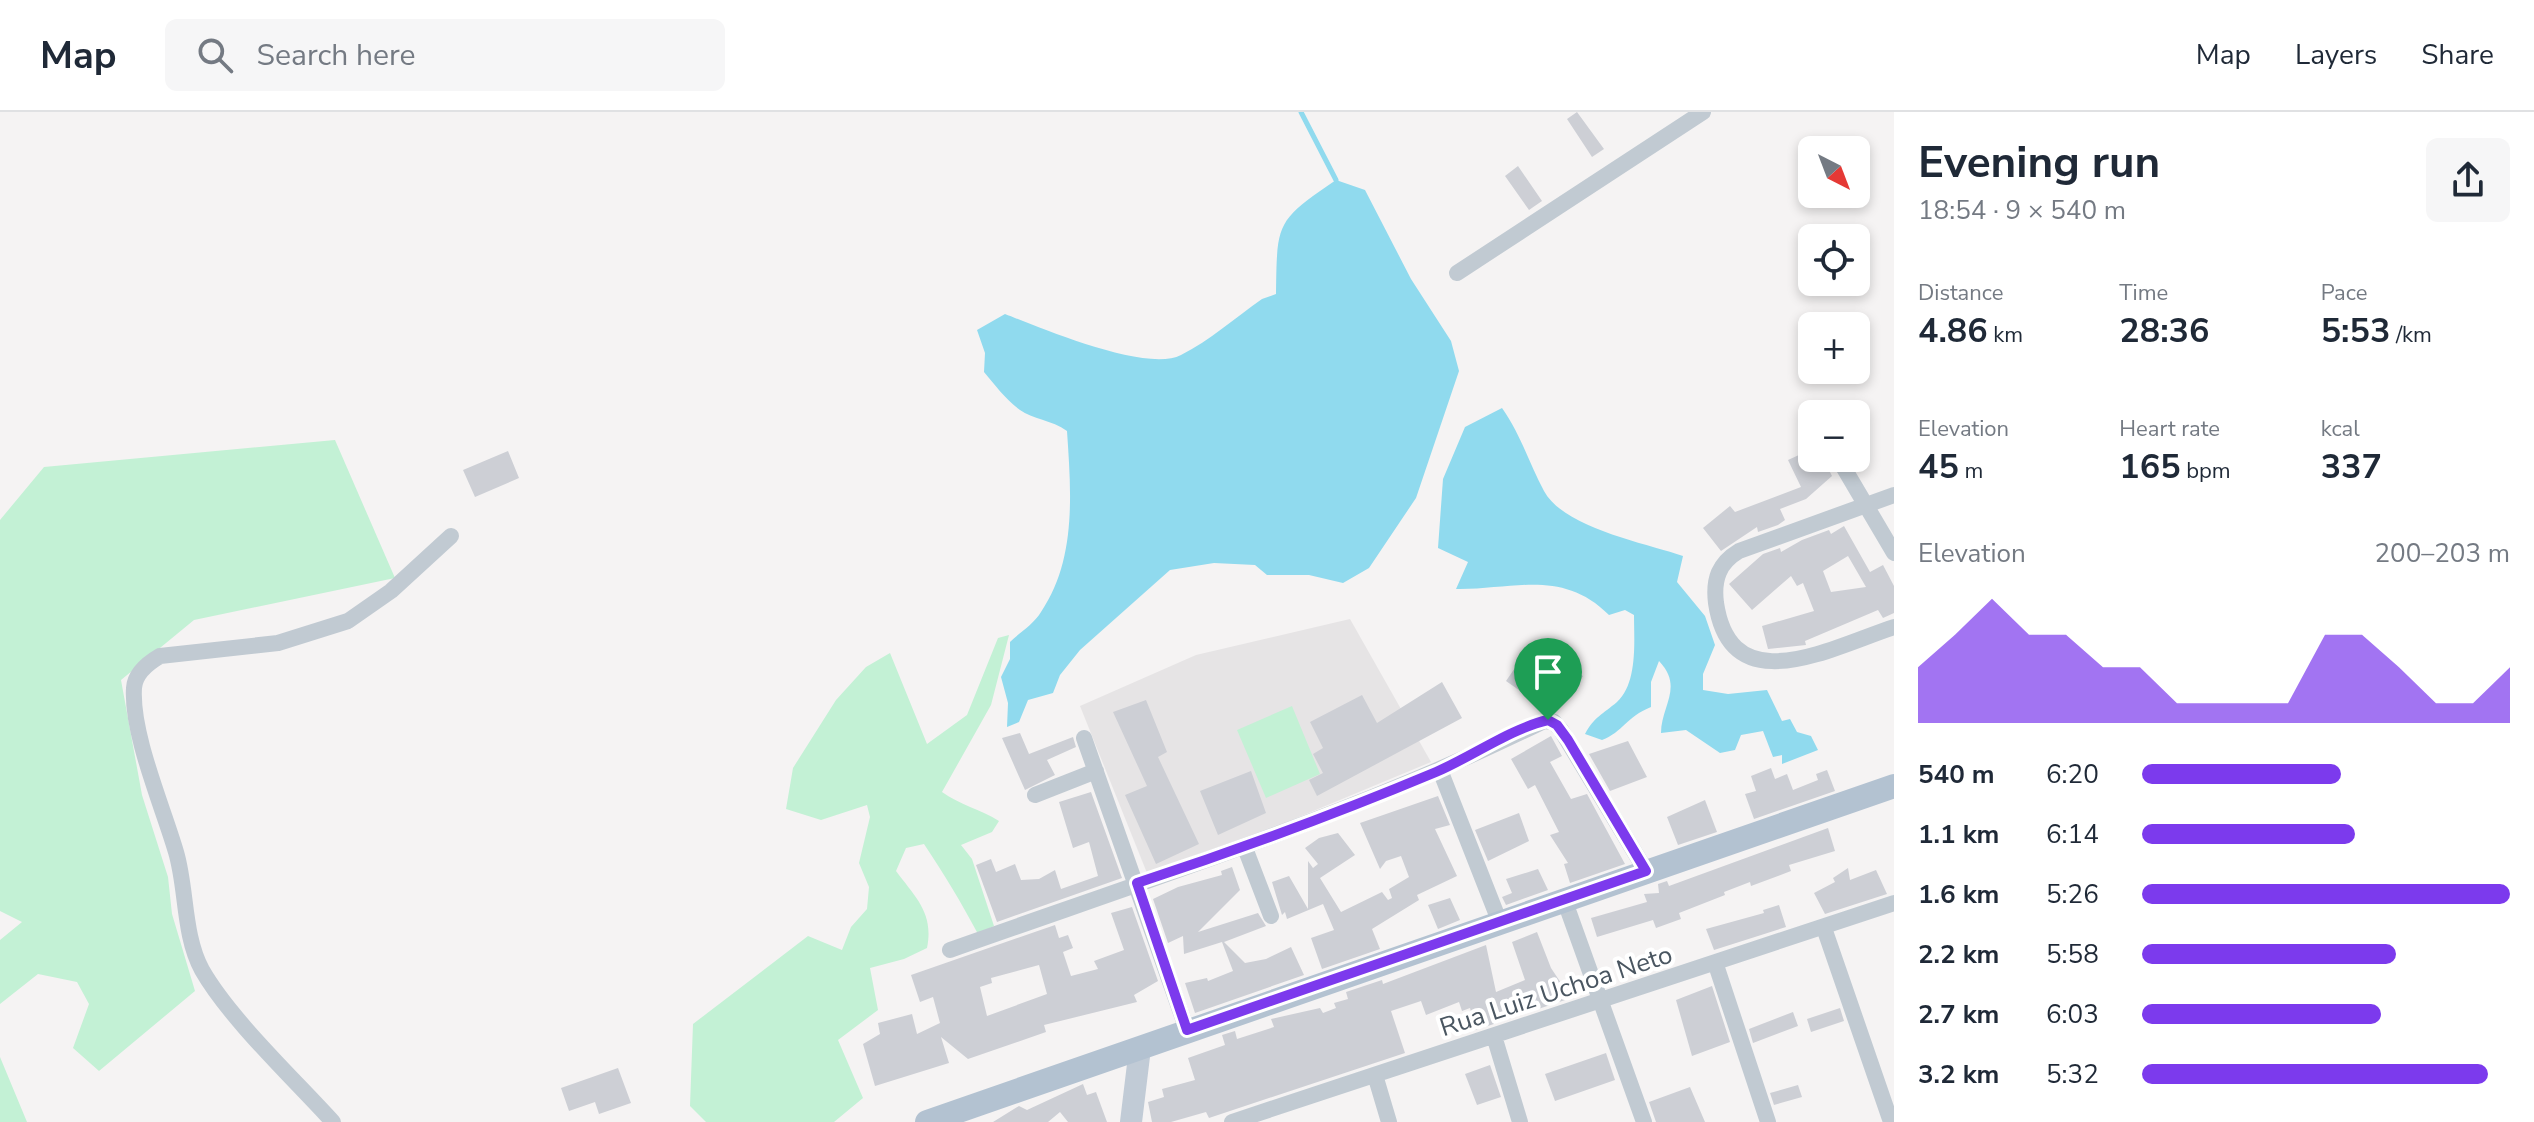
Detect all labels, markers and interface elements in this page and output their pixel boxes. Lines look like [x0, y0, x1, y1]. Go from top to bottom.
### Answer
search box [165, 19, 725, 91]
text: Map [40, 30, 117, 81]
icon: search [193, 33, 237, 77]
text: Search here [257, 35, 416, 76]
text: Map [2196, 36, 2251, 74]
text: Layers [2295, 36, 2377, 74]
text: Share [2421, 36, 2494, 74]
text: Evening run [1918, 133, 2160, 193]
north arrow [1798, 136, 1870, 208]
map controls [1798, 136, 1870, 472]
button: share [2426, 138, 2510, 222]
text: 18:54 · 9 × 540 m [1918, 193, 2126, 228]
button: locate [1798, 224, 1870, 296]
text: Distance [1918, 278, 2003, 308]
text: Time [2119, 278, 2168, 308]
text: Pace [2321, 278, 2367, 308]
text: 4.86 [1918, 308, 1988, 354]
text: 28:36 [2119, 308, 2209, 354]
text: 5:53 [2321, 308, 2390, 354]
button: + [1798, 312, 1870, 384]
text: km [1988, 320, 2023, 350]
text: /km [2390, 320, 2432, 350]
button: − [1798, 400, 1870, 472]
text: Elevation [1918, 414, 2009, 444]
text: Heart rate [2119, 414, 2220, 444]
text: kcal [2321, 414, 2360, 444]
text: 45 [1918, 444, 1959, 490]
text: 165 [2119, 444, 2181, 490]
text: 337 [2321, 444, 2382, 490]
text: m [1959, 456, 1983, 486]
text: bpm [2181, 456, 2231, 486]
text: Elevation [1918, 536, 2026, 571]
text: 200–203 m [2374, 536, 2510, 571]
pin [1514, 638, 1582, 720]
icon: arrive [1526, 650, 1570, 694]
text: 540 m [1918, 757, 1995, 792]
text: 6:20 [2046, 757, 2099, 792]
text: 1.1 km [1918, 817, 1999, 852]
text: 6:14 [2046, 817, 2099, 852]
text: 1.6 km [1918, 877, 1999, 912]
text: 5:26 [2046, 877, 2099, 912]
street label: Rua Luiz Uchoa Neto [1435, 937, 1677, 1045]
text: 2.2 km [1918, 937, 1999, 972]
text: 5:58 [2046, 937, 2099, 972]
text: 2.7 km [1918, 997, 1999, 1032]
text: 6:03 [2046, 997, 2099, 1032]
text: 3.2 km [1918, 1057, 1999, 1092]
text: 5:32 [2046, 1057, 2099, 1092]

